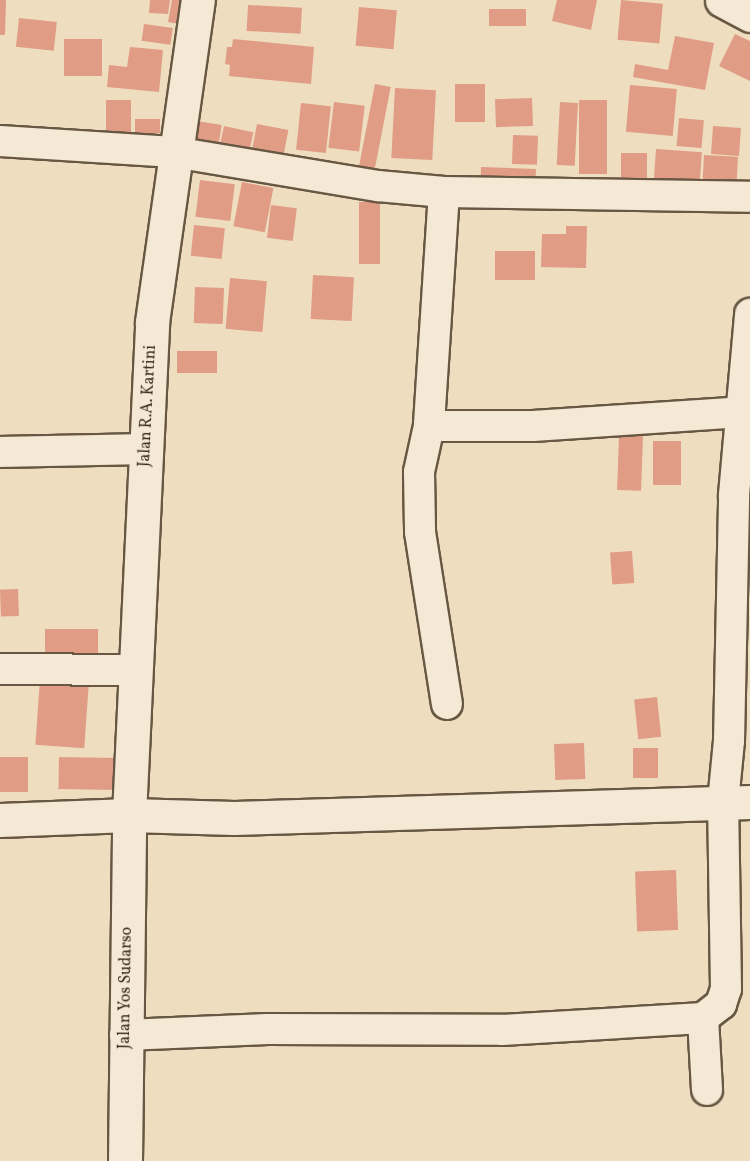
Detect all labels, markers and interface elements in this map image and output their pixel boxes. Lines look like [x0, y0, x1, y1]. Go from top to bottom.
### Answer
street label: Jalan R.A. Kartini [135, 345, 161, 467]
street label: Jalan Yos Sudarso [115, 926, 137, 1050]

